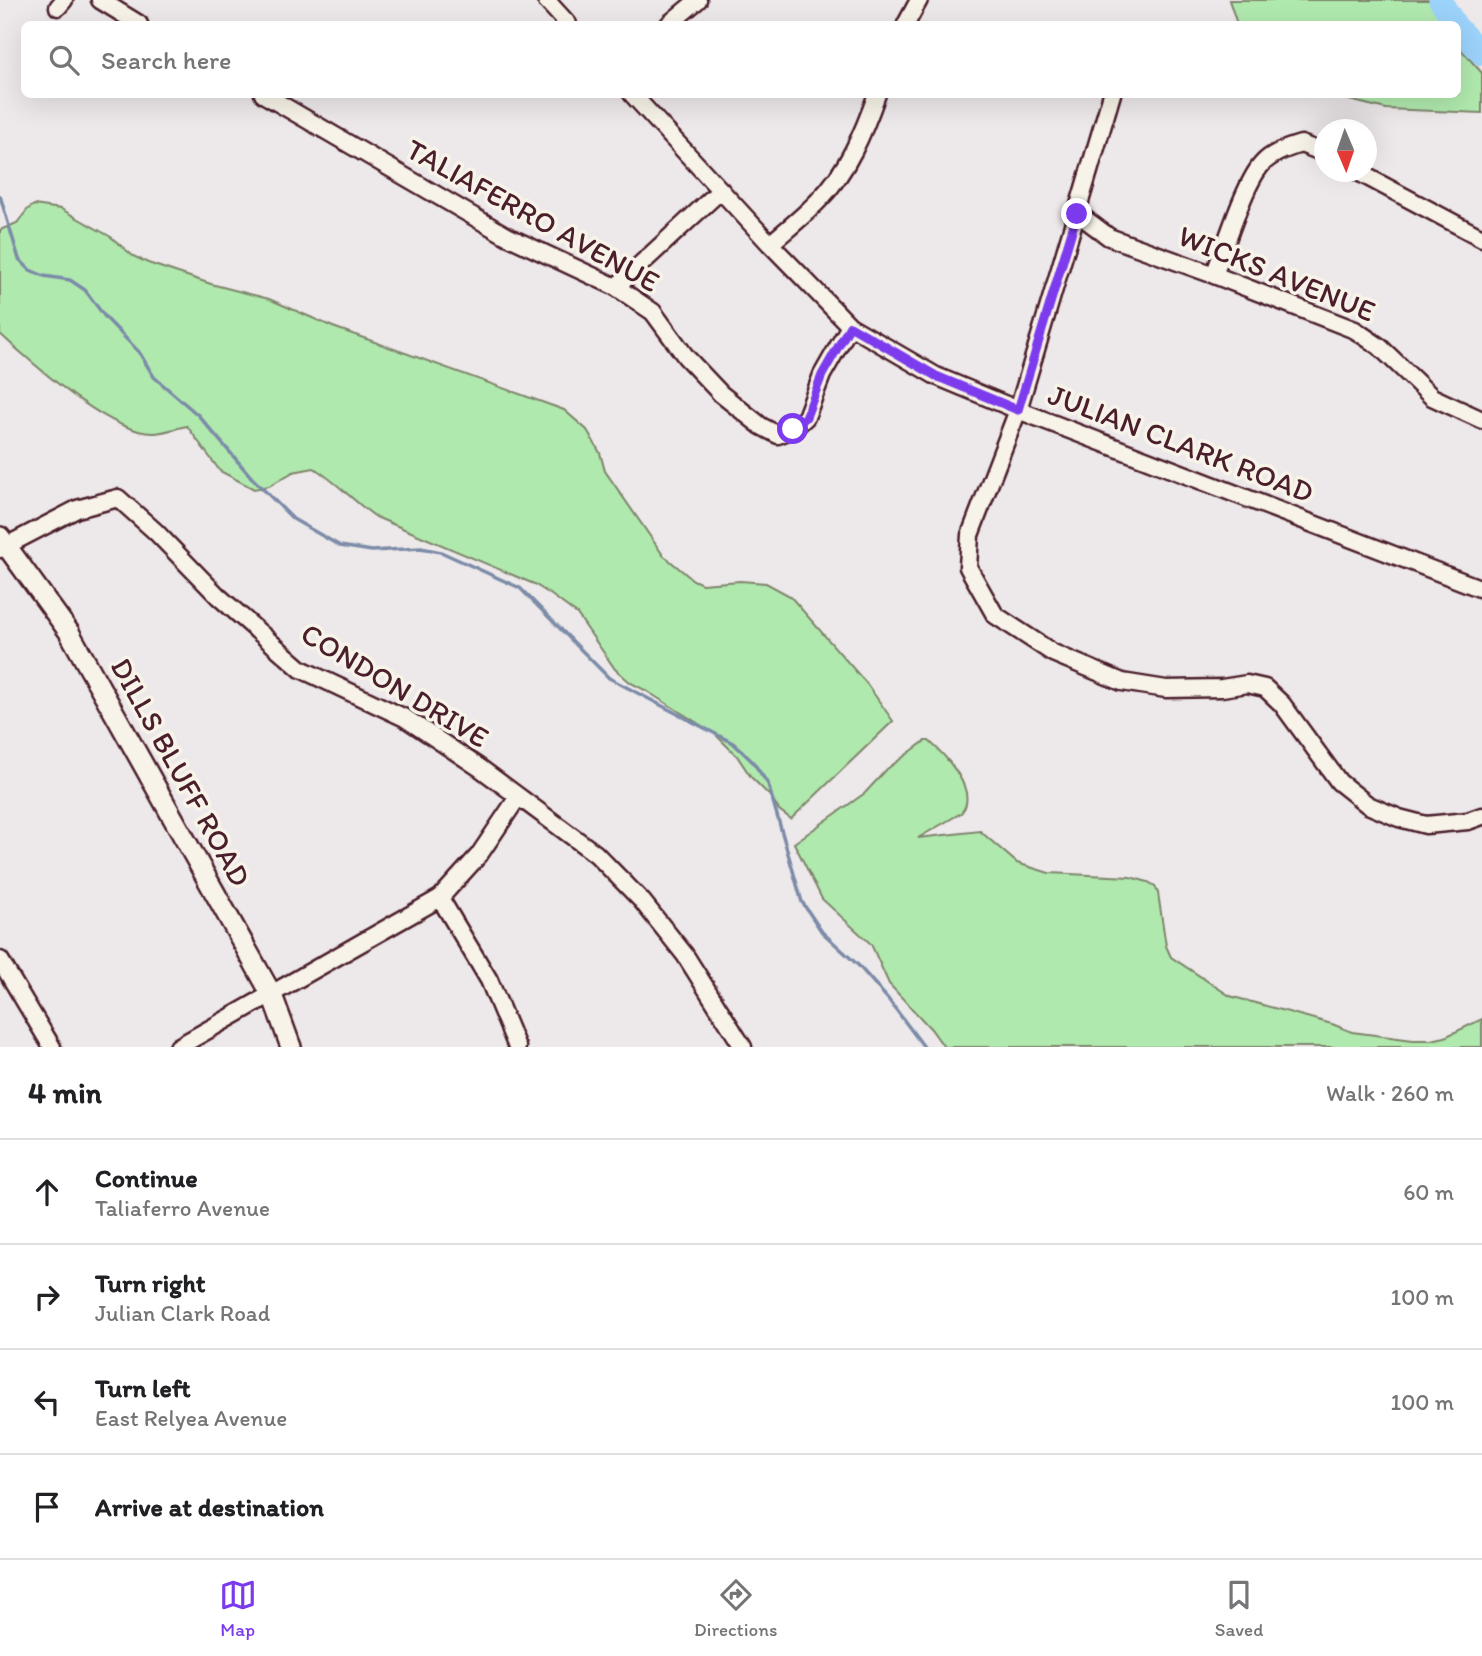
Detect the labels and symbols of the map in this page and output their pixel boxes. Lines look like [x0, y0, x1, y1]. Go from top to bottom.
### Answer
north arrow [1314, 119, 1377, 182]
street label: TALIAFERRO AVENUE [400, 130, 666, 300]
route end [1061, 198, 1092, 229]
street label: WICKS AVENUE [1173, 217, 1381, 329]
street label: JULIAN CLARK ROAD [1043, 375, 1319, 511]
route start [777, 413, 808, 444]
street label: CONDON DRIVE [294, 614, 496, 756]
street label: DILLS BLUFF ROAD [103, 651, 259, 893]

